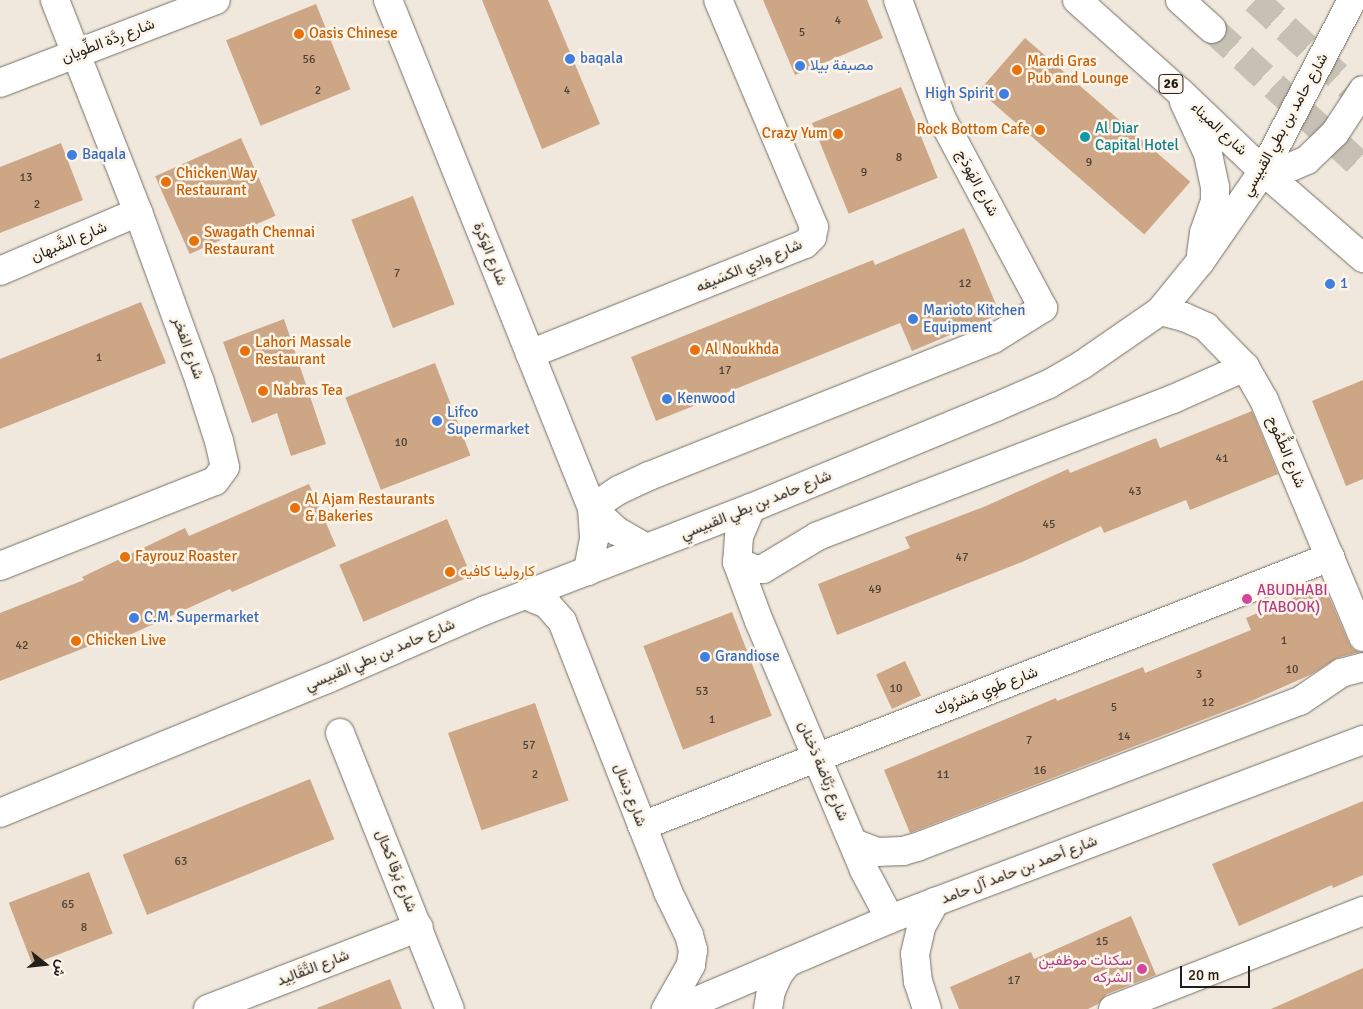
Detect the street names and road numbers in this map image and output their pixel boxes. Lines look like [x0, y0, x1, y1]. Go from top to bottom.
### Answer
street label: شارع رِدَّة الطِّويان [59, 15, 157, 67]
street label: شارع حامد بن بطي القبيسي [1238, 50, 1332, 200]
road number: 26 [1157, 72, 1185, 96]
street label: شارع الميناء [1187, 98, 1251, 160]
street label: شارع الهَودَج [952, 147, 1002, 219]
street label: شارع الشَّبهان [28, 218, 110, 266]
street label: شارع الوَكرة [469, 220, 511, 288]
street label: شارع وادِي الكسَيفه [693, 236, 805, 296]
street label: شارع الفخر [168, 314, 208, 382]
street label: شارع الطُّمُوح [1263, 413, 1309, 491]
street label: شارع حامد بن بطي القبيسي [678, 466, 834, 544]
street label: شارع حامد بن بطي القبيسي [302, 615, 458, 695]
street label: شارع طَوِي مَشرُوك [931, 663, 1041, 719]
street label: شارع رَبَّاضة دَخنان [794, 718, 852, 824]
street label: شارع دِسَال [610, 761, 650, 829]
street label: شارع بَرقا كحال [371, 827, 421, 915]
street label: شارع أحمد بن حامد آل حامد [938, 832, 1100, 908]
street label: شارع التَّقَالِيد [274, 946, 352, 990]

